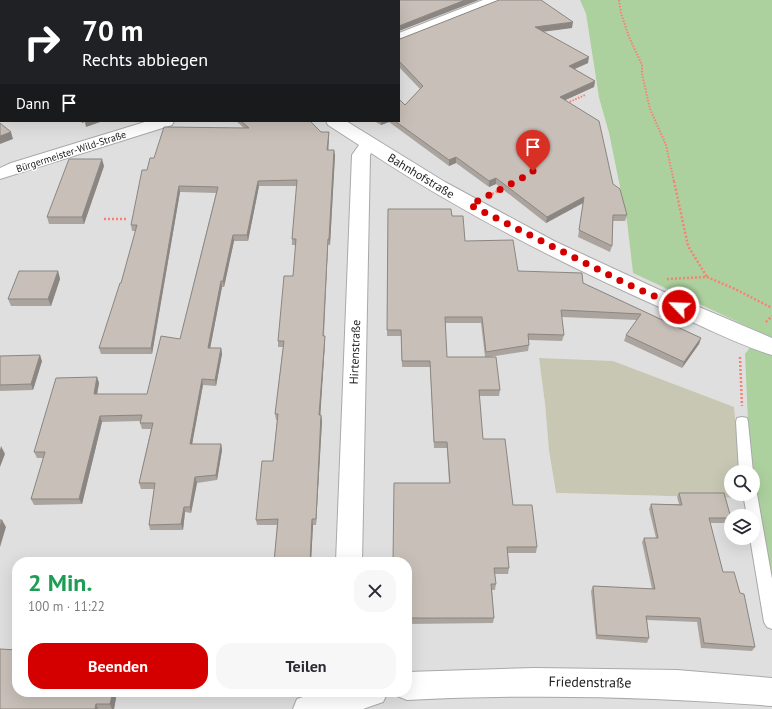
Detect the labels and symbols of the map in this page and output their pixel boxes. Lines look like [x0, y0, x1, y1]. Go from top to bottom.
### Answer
street label: Bürgermeister-Wild-Straße [15, 128, 128, 175]
pin [516, 130, 550, 171]
street label: Bahnhofstraße [385, 150, 457, 201]
position arrow [658, 286, 700, 328]
street label: Hirtenstraße [346, 319, 363, 385]
street label: Friedenstraße [548, 672, 632, 692]

